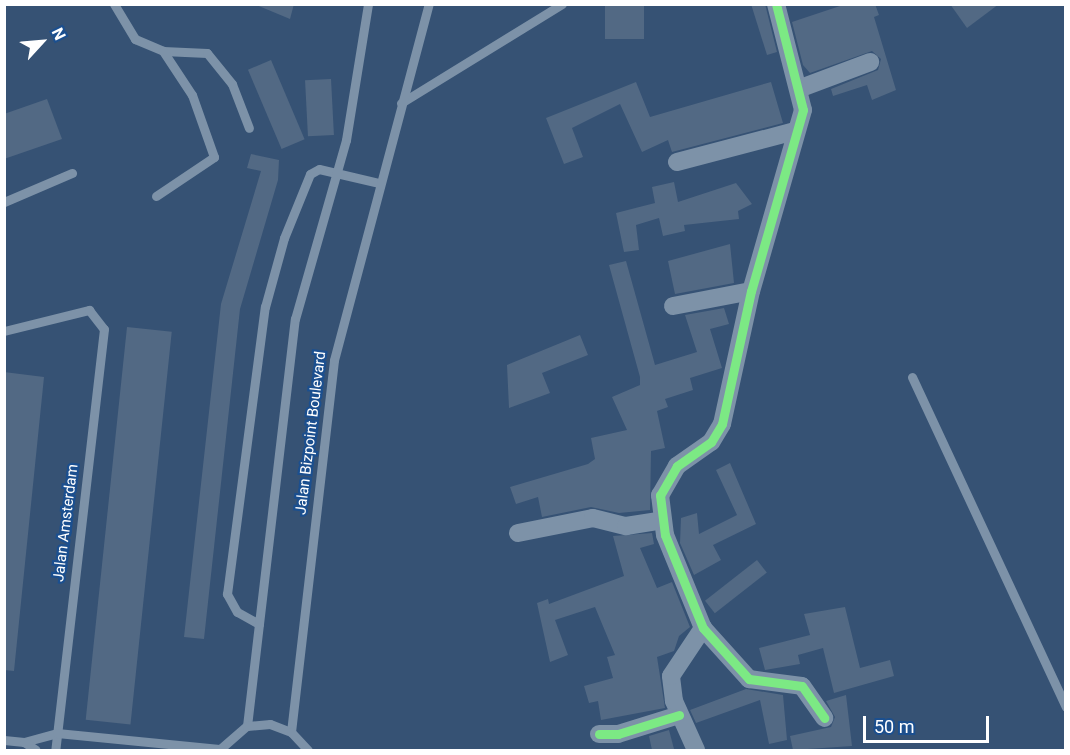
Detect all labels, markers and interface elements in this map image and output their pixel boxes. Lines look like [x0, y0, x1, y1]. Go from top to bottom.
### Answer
north arrow [12, 12, 72, 72]
text: N [48, 25, 70, 43]
street label: Jalan Bizpoint Boulevard [292, 350, 330, 516]
street label: Jalan Amsterdam [50, 463, 82, 583]
scale bar [866, 704, 992, 742]
text: 50 m [874, 716, 914, 737]

